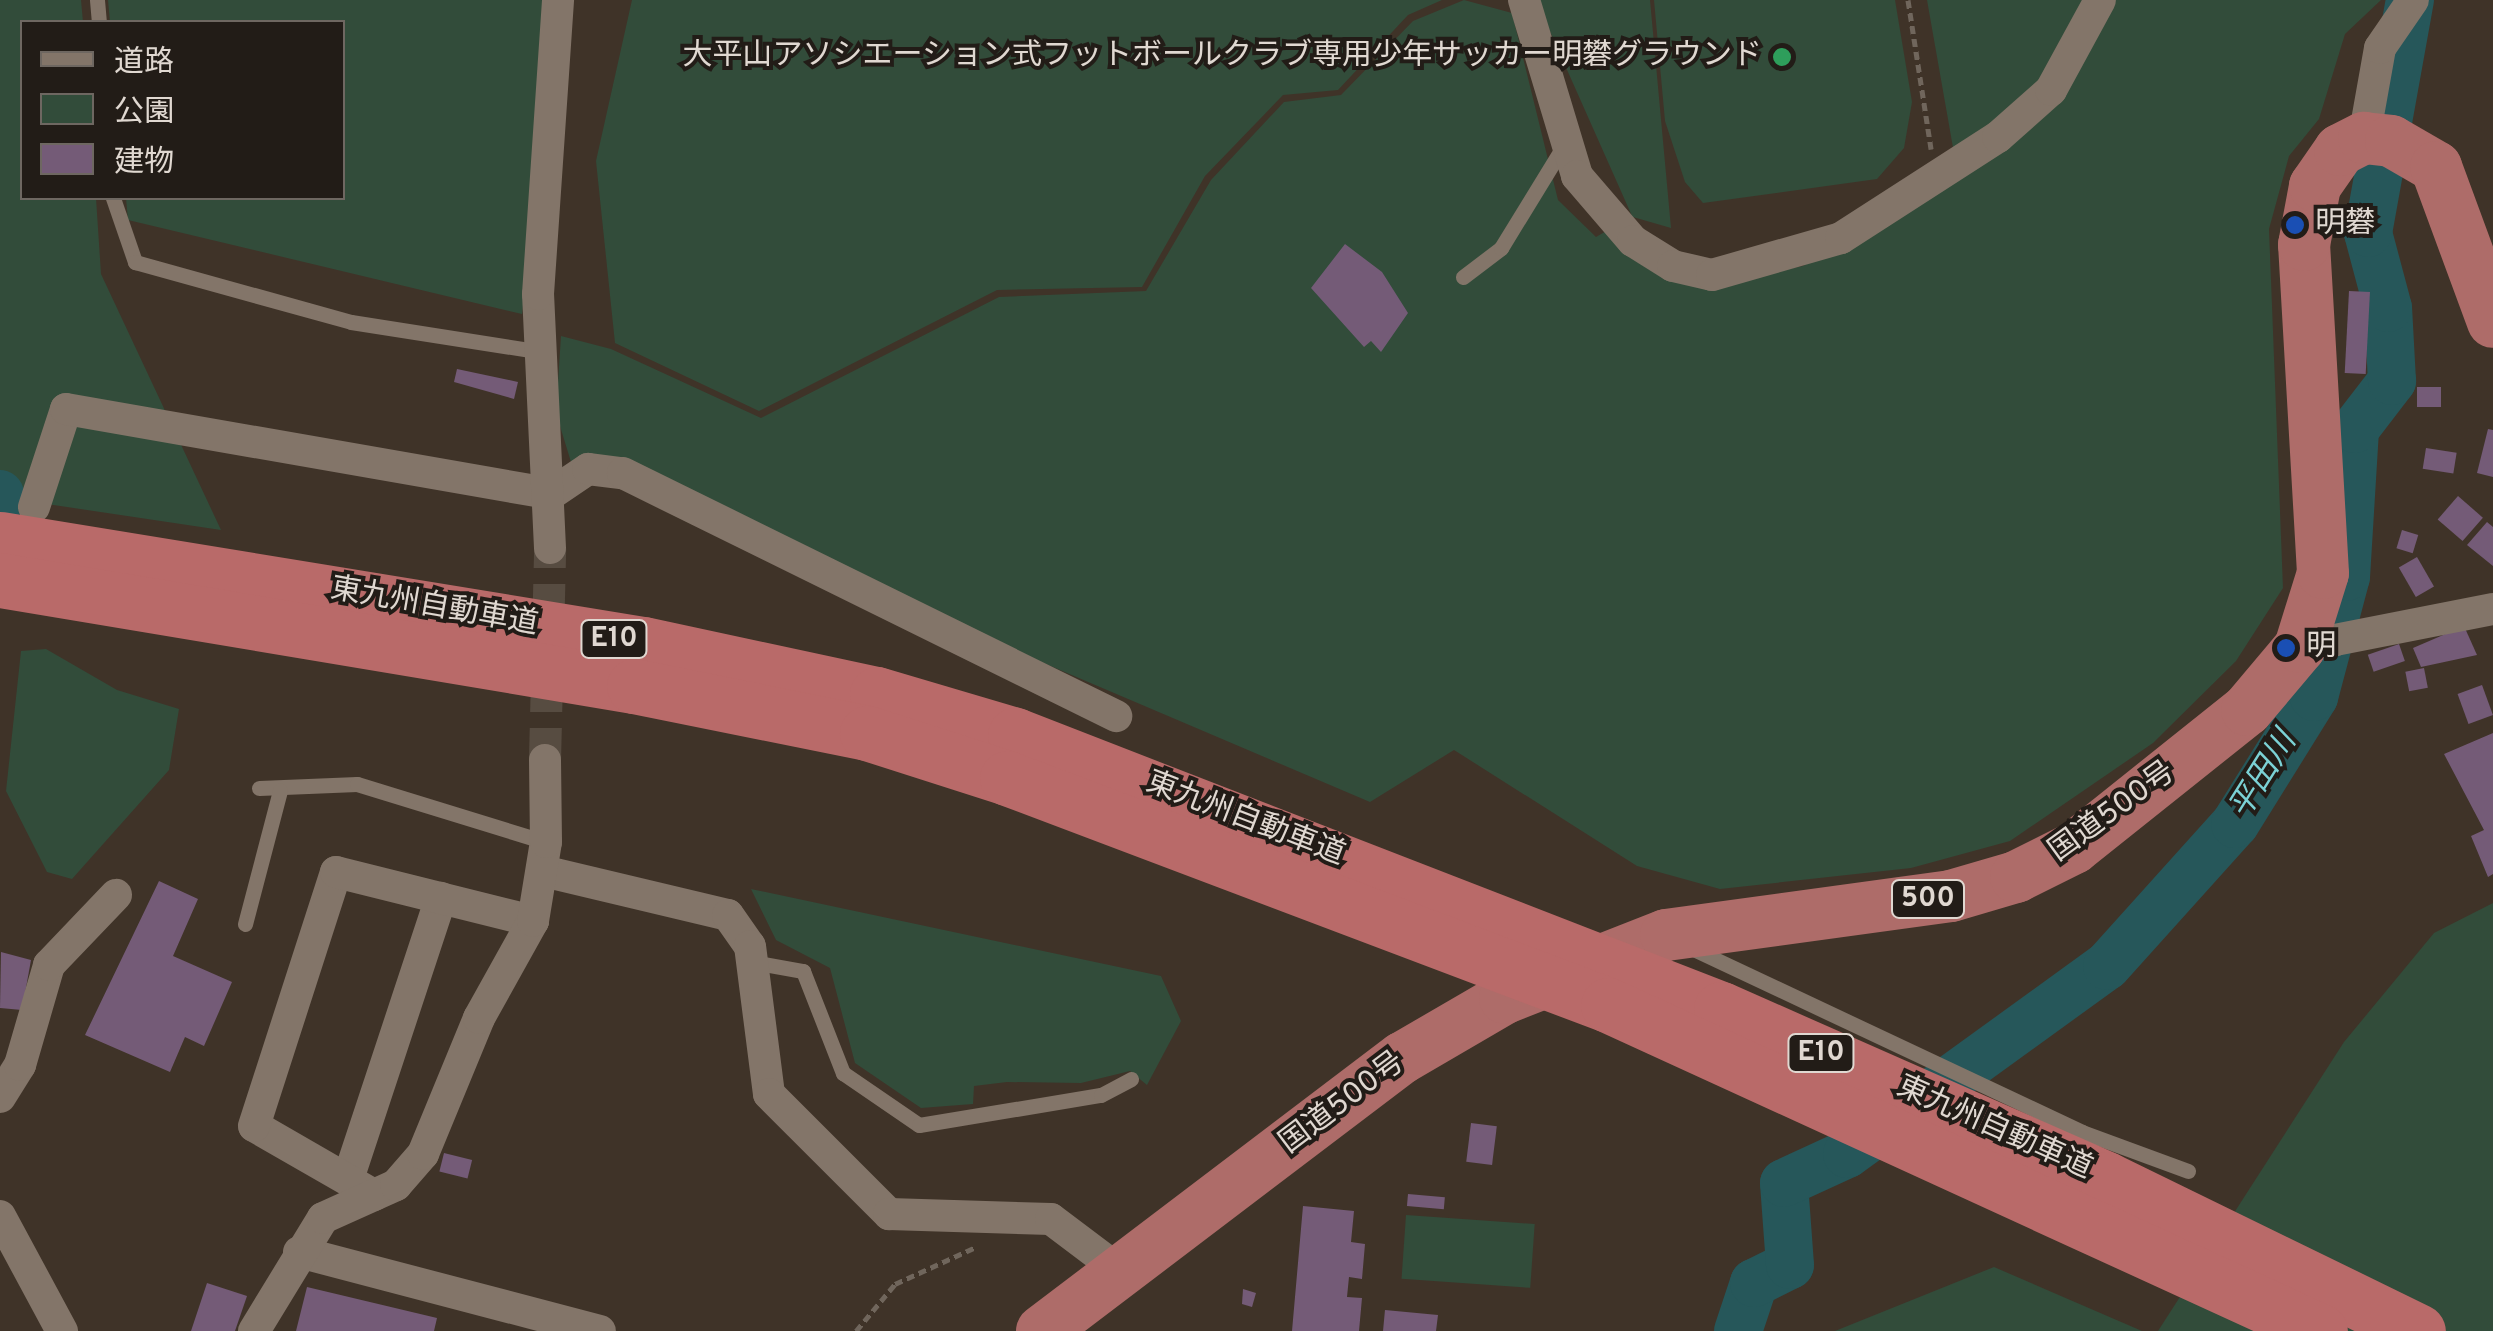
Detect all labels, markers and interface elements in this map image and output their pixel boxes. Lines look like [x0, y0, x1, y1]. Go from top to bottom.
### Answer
legend [20, 20, 345, 200]
place label: 大平山アソシエーション式フットボールクラブ専用少年サッカー明礬グラウンド [682, 39, 1762, 75]
text: 道路 [114, 45, 174, 82]
marker: 大平山アソシエーション式フットボールクラブ専用少年サッカー明礬グラウンド [1771, 46, 1793, 68]
text: 公園 [114, 95, 174, 132]
text: 建物 [114, 145, 174, 182]
place label: 明礬 [2315, 207, 2375, 243]
marker: 明礬 [2284, 214, 2306, 236]
street label: 東九州自動車道 [327, 572, 541, 644]
road number: E10 [579, 616, 649, 662]
place label: 明 [2306, 630, 2336, 666]
marker: 明 [2275, 637, 2297, 659]
water label: 平田川 [2222, 725, 2306, 827]
street label: 国道500号 [2043, 755, 2183, 871]
street label: 東九州自動車道 [1141, 766, 1349, 874]
road number: 500 [1890, 876, 1966, 922]
road number: E10 [1786, 1030, 1856, 1076]
street label: 国道500号 [1274, 1045, 1412, 1163]
street label: 東九州自動車道 [1891, 1070, 2097, 1188]

